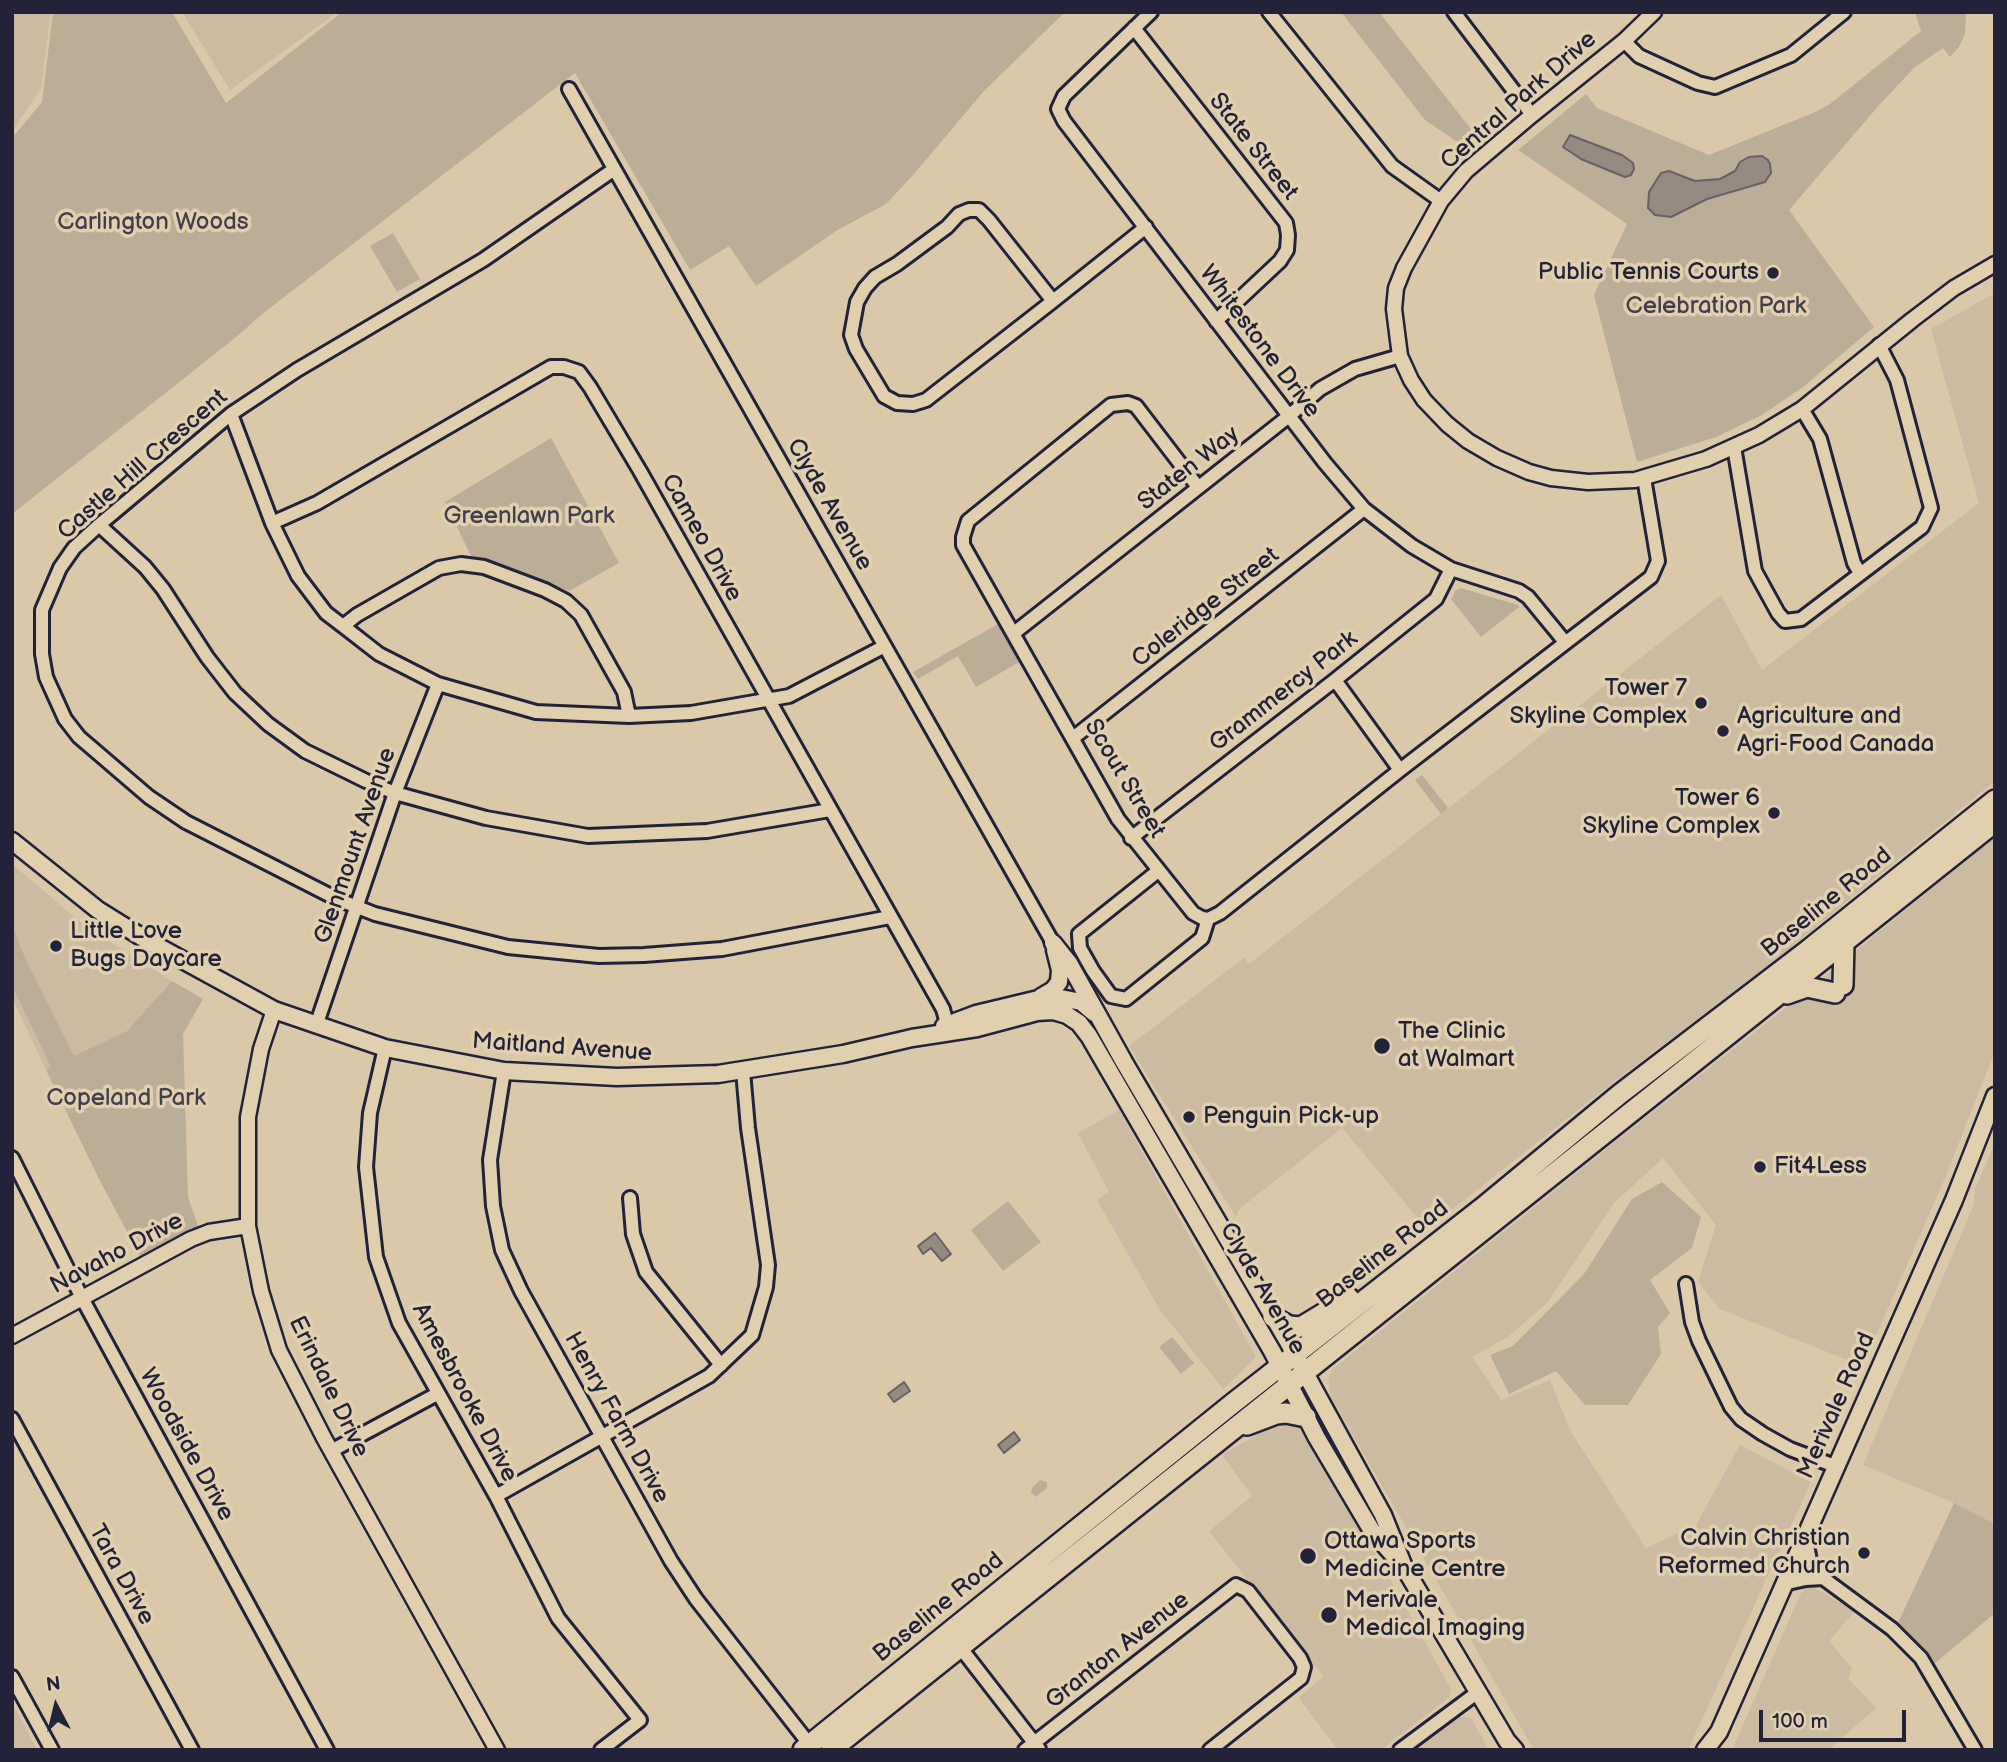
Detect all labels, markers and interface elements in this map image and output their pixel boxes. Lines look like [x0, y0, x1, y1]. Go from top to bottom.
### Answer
street label: Central Park Drive [1435, 26, 1603, 176]
street label: State Street [1202, 88, 1304, 206]
park label: Carlington Woods [57, 209, 249, 237]
place label: Public Tennis Courts [1538, 259, 1759, 287]
street label: Whitestone Drive [1192, 260, 1326, 424]
marker: Public Tennis Courts [1765, 265, 1781, 281]
park label: Celebration Park [1626, 293, 1806, 321]
street label: Castle Hill Crescent [52, 383, 234, 547]
street label: Staten Way [1133, 421, 1245, 517]
street label: Clyde Avenue [780, 434, 878, 576]
street label: Cameo Drive [654, 469, 748, 607]
park label: Greenlawn Park [443, 503, 615, 531]
street label: Coleridge Street [1127, 542, 1285, 674]
street label: Grammercy Park [1204, 625, 1364, 759]
place label: Tower 7 Skyline Complex [1509, 675, 1687, 731]
marker: Tower 7 Skyline Complex [1693, 695, 1709, 711]
place label: Agriculture and Agri-Food Canada [1737, 703, 1934, 759]
street label: Scout Street [1077, 714, 1171, 844]
marker: Agriculture and Agri-Food Canada [1715, 723, 1731, 739]
street label: Glenmount Avenue [309, 744, 403, 948]
place label: Tower 6 Skyline Complex [1582, 785, 1760, 841]
marker: Tower 6 Skyline Complex [1766, 805, 1782, 821]
street label: Baseline Road [1756, 842, 1898, 964]
place label: Little Love Bugs Daycare [70, 918, 222, 974]
marker: Little Love Bugs Daycare [48, 938, 64, 954]
place label: The Clinic at Walmart [1398, 1018, 1515, 1074]
street label: Maitland Avenue [471, 1027, 653, 1069]
marker: The Clinic at Walmart [1372, 1036, 1392, 1056]
park label: Copeland Park [46, 1085, 206, 1113]
place label: Penguin Pick-up [1203, 1103, 1379, 1131]
marker: Penguin Pick-up [1181, 1109, 1197, 1125]
place label: Fit4Less [1774, 1153, 1867, 1181]
marker: Fit4Less [1752, 1159, 1768, 1175]
street label: Baseline Road [1311, 1195, 1455, 1315]
street label: Navaho Drive [46, 1207, 188, 1301]
street label: Clyde Avenue [1213, 1218, 1311, 1360]
street label: Amesbrooke Drive [405, 1299, 523, 1487]
street label: Erindale Drive [281, 1312, 375, 1462]
street label: Henry Farm Drive [557, 1327, 675, 1509]
street label: Merivale Road [1792, 1328, 1882, 1484]
street label: Woodside Drive [132, 1364, 240, 1526]
street label: Tara Drive [82, 1520, 160, 1630]
place label: Calvin Christian Reformed Church [1658, 1525, 1850, 1581]
place label: Ottawa Sports Medicine Centre [1324, 1528, 1506, 1584]
marker: Calvin Christian Reformed Church [1856, 1545, 1872, 1561]
marker: Ottawa Sports Medicine Centre [1298, 1546, 1318, 1566]
street label: Baseline Road [868, 1547, 1010, 1669]
street label: Granton Avenue [1041, 1586, 1195, 1716]
place label: Merivale Medical Imaging [1345, 1587, 1525, 1643]
marker: Merivale Medical Imaging [1319, 1605, 1339, 1625]
north arrow [21, 1671, 91, 1741]
text: N [45, 1672, 62, 1697]
scale bar [1762, 1696, 1909, 1740]
text: 100 m [1772, 1709, 1828, 1734]

